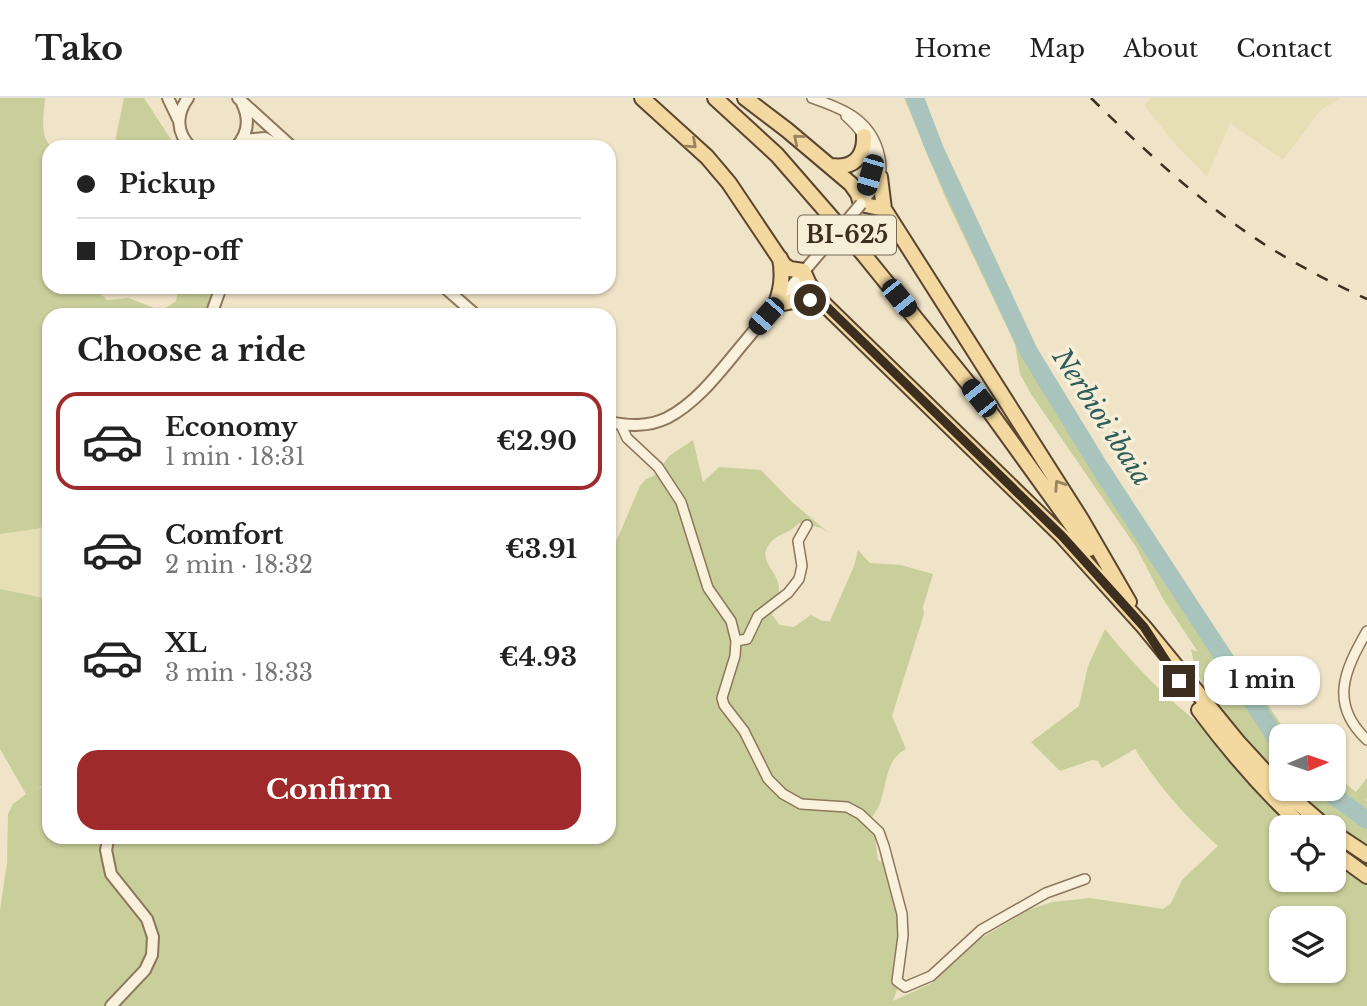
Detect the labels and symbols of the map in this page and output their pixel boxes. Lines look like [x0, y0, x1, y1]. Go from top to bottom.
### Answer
one-way arrow [793, 135, 806, 147]
one-way arrow [684, 136, 697, 148]
car [855, 152, 886, 198]
road number: BI-625 [798, 216, 896, 254]
car [878, 275, 921, 321]
route start [794, 284, 826, 316]
car [745, 293, 788, 339]
water label: Nerbioi ibaia [1045, 341, 1158, 492]
car [958, 375, 1001, 421]
one-way arrow [1055, 479, 1068, 492]
callout: 1 min [1204, 656, 1319, 706]
route end [1163, 665, 1195, 697]
north arrow [1269, 724, 1346, 802]

